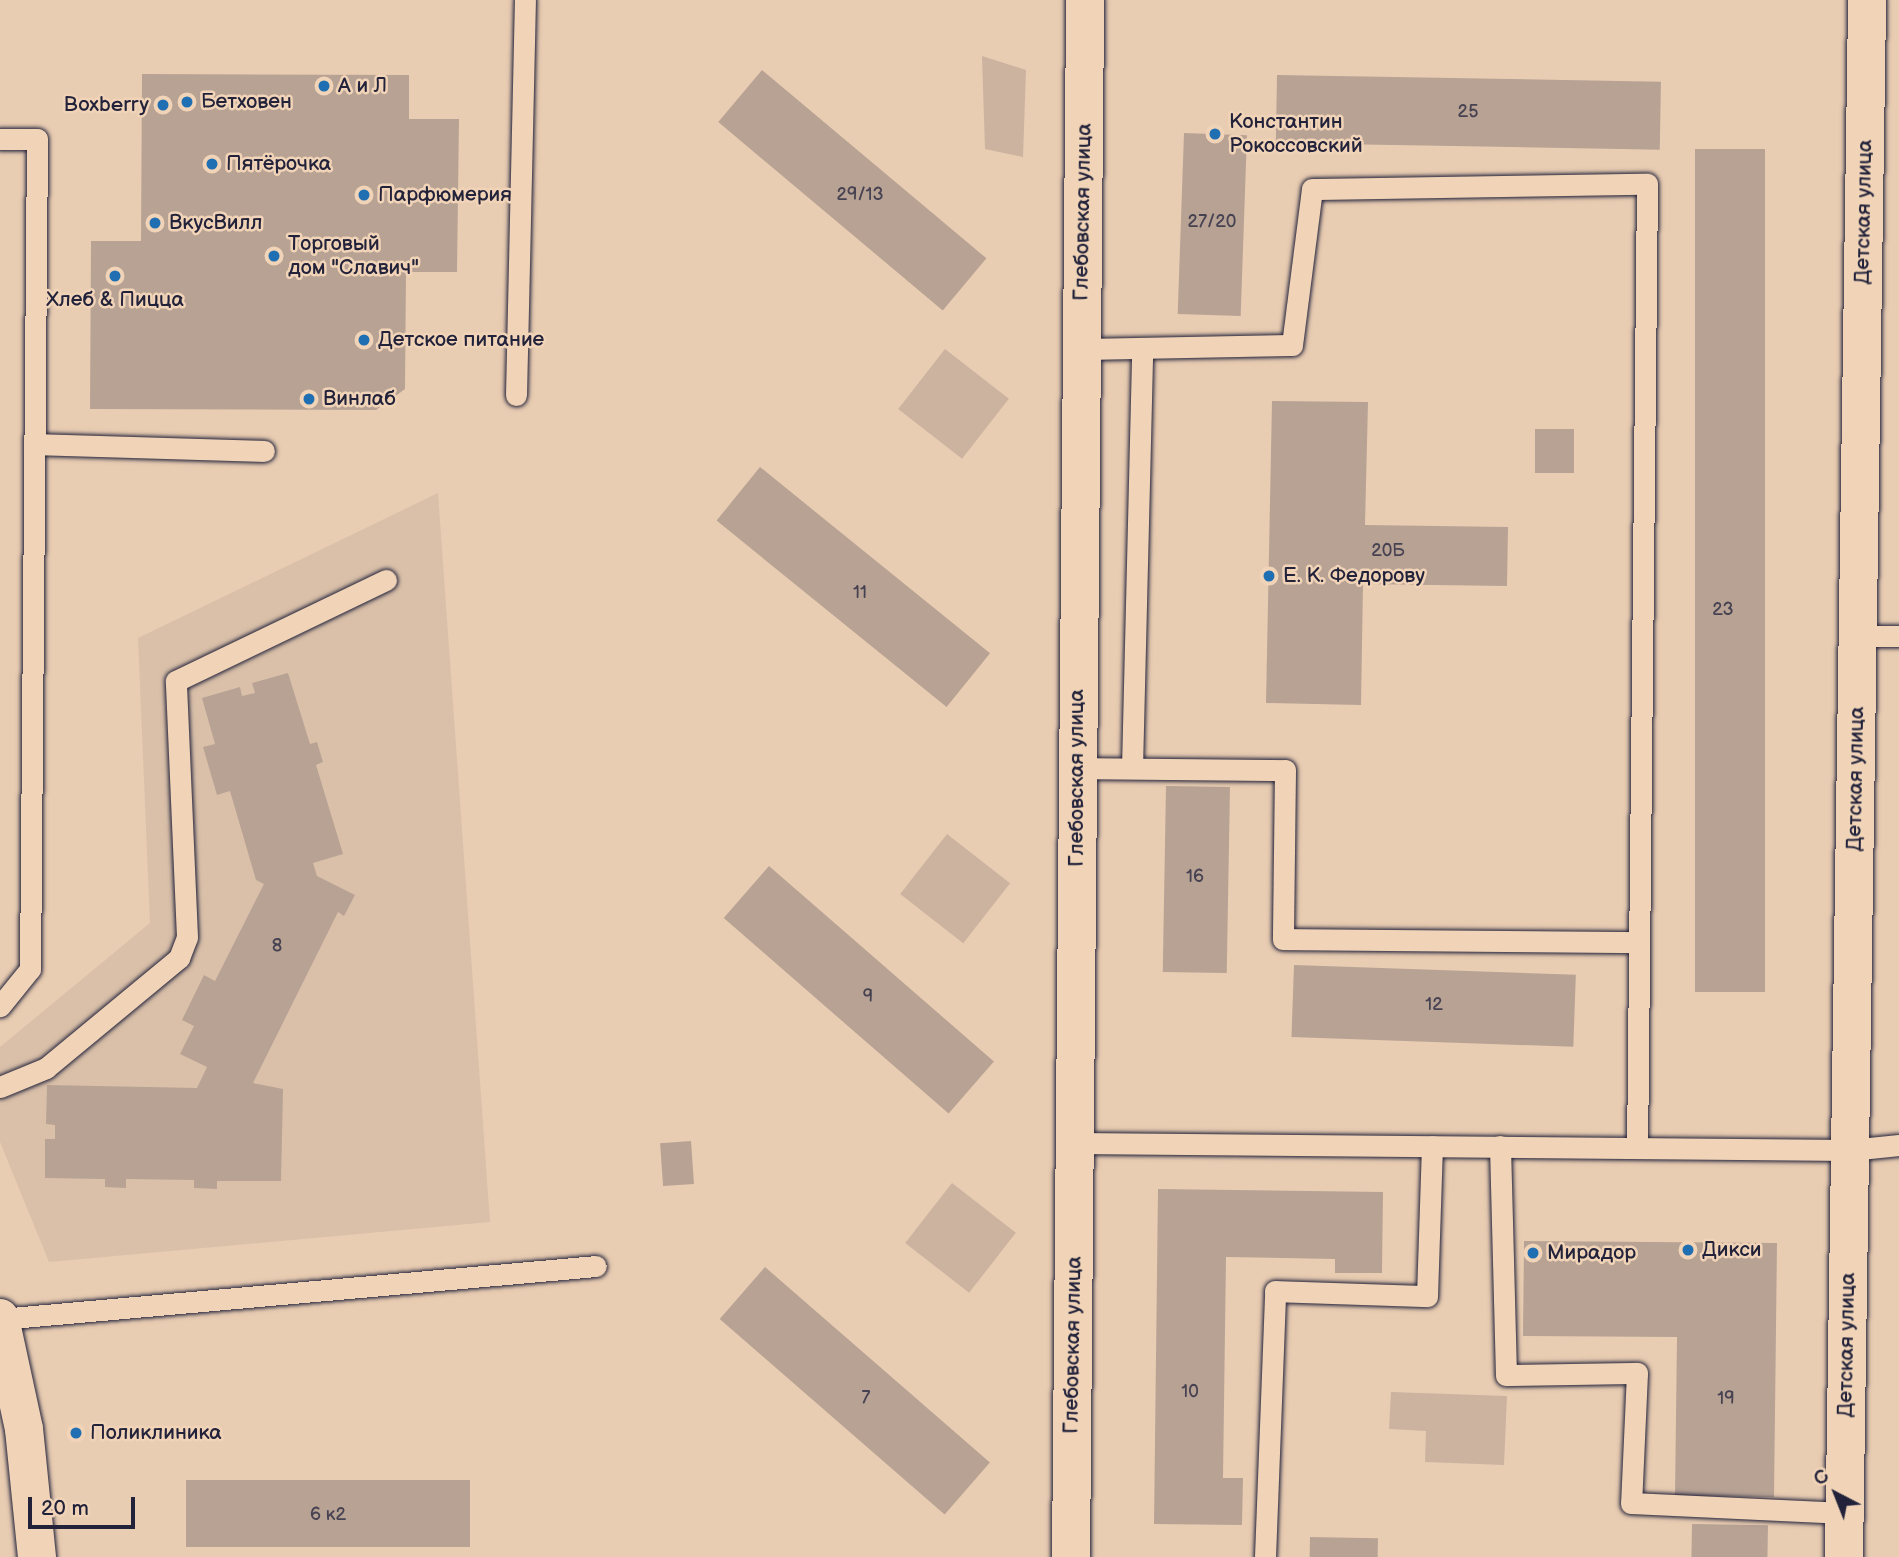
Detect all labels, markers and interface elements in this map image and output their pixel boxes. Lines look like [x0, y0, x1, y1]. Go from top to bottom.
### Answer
place label: А и Л [338, 73, 387, 99]
marker: А и Л [316, 78, 332, 94]
place label: Бетховен [201, 89, 292, 115]
place label: Boxberry [64, 92, 149, 118]
marker: Бетховен [179, 94, 195, 110]
marker: Boxberry [155, 97, 171, 113]
house number: 25 [1458, 101, 1478, 123]
place label: Константин Рокоссовский [1229, 109, 1363, 159]
street label: Глебовская улица [1069, 123, 1097, 301]
marker: Константин Рокоссовский [1207, 126, 1223, 142]
street label: Детская улица [1850, 139, 1878, 285]
place label: Пятёрочка [226, 151, 331, 177]
marker: Пятёрочка [204, 156, 220, 172]
place label: Парфюмерия [378, 182, 512, 208]
house number: 29/13 [836, 184, 884, 206]
marker: Парфюмерия [356, 187, 372, 203]
place label: ВкусВилл [169, 210, 262, 236]
house number: 27/20 [1188, 211, 1236, 233]
marker: ВкусВилл [147, 215, 163, 231]
place label: Торговый дом "Славич" [288, 231, 419, 281]
marker: Торговый дом "Славич" [266, 248, 282, 264]
marker: Хлеб & Пицца [107, 268, 123, 284]
place label: Хлеб & Пицца [46, 287, 184, 313]
place label: Детское питание [378, 327, 544, 353]
marker: Детское питание [356, 332, 372, 348]
place label: Винлаб [323, 386, 396, 412]
marker: Винлаб [301, 391, 317, 407]
house number: 20Б [1371, 540, 1405, 562]
place label: Е. К. Федорову [1283, 563, 1425, 589]
marker: Е. К. Федорову [1261, 568, 1277, 584]
house number: 11 [853, 582, 867, 604]
house number: 23 [1712, 599, 1734, 621]
street label: Глебовская улица [1064, 689, 1090, 867]
street label: Детская улица [1842, 706, 1870, 852]
house number: 16 [1186, 866, 1204, 888]
house number: 8 [272, 935, 282, 957]
house number: 9 [863, 986, 873, 1008]
house number: 12 [1425, 994, 1443, 1016]
place label: Дикси [1702, 1237, 1761, 1263]
place label: Мирадор [1547, 1240, 1636, 1266]
marker: Дикси [1680, 1242, 1696, 1258]
marker: Мирадор [1525, 1245, 1541, 1261]
street label: Глебовская улица [1059, 1256, 1087, 1434]
street label: Детская улица [1833, 1272, 1861, 1418]
house number: 10 [1181, 1381, 1199, 1403]
house number: 7 [862, 1387, 870, 1409]
house number: 19 [1717, 1388, 1735, 1410]
place label: Поликлиника [90, 1420, 222, 1446]
marker: Поликлиника [68, 1425, 84, 1441]
north arrow [1801, 1459, 1871, 1529]
text: С [1809, 1465, 1834, 1491]
scale bar [32, 1484, 138, 1528]
text: 20 m [41, 1496, 89, 1521]
house number: 6 к2 [310, 1504, 346, 1526]

